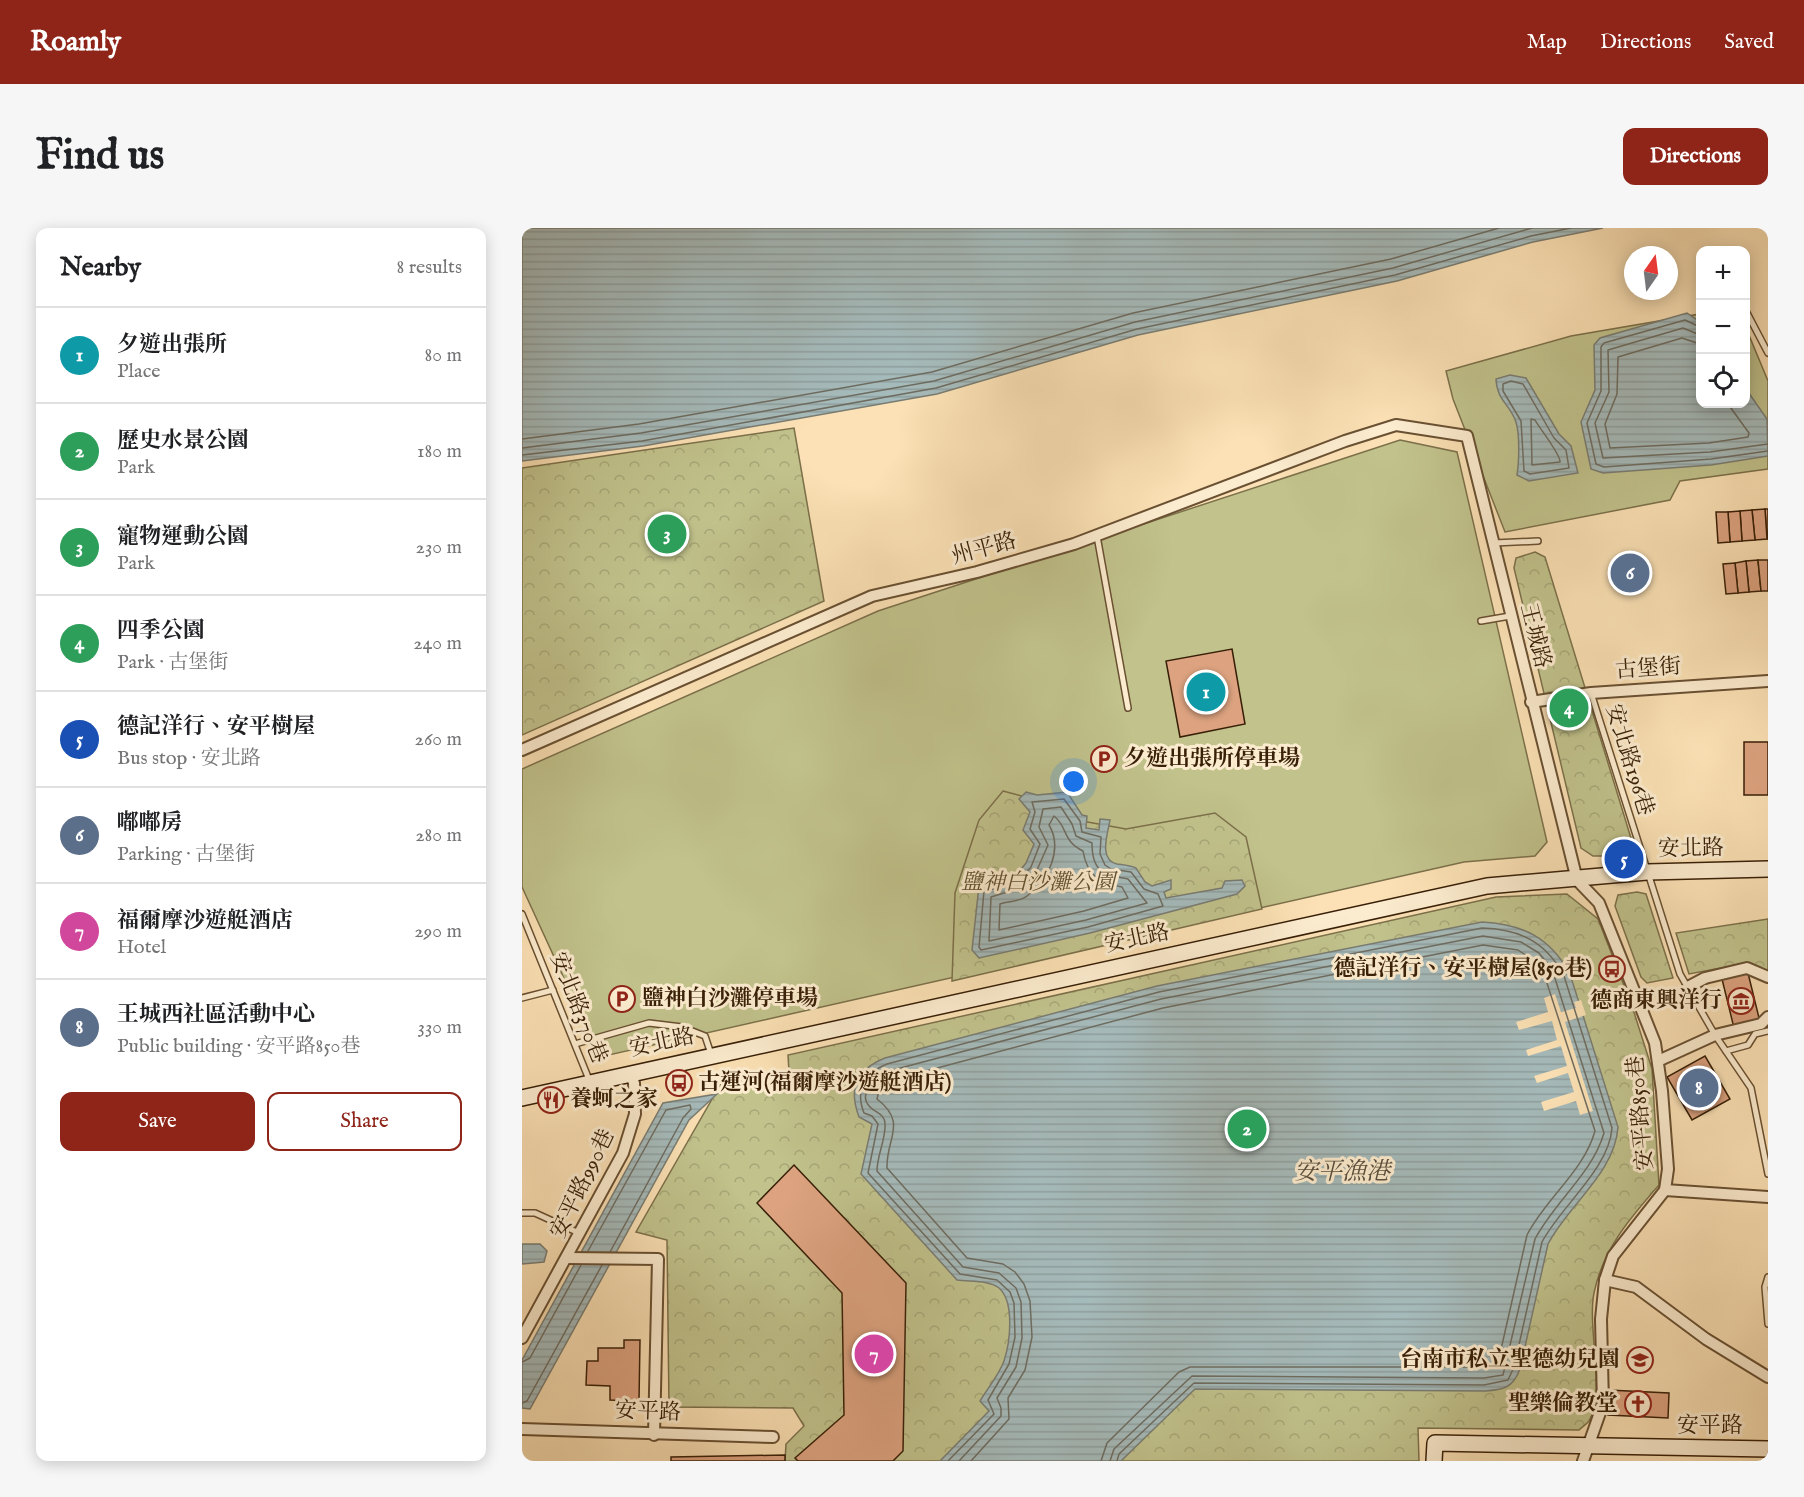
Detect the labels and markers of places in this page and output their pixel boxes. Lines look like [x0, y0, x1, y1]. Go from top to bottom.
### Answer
pin: 3 [648, 512, 686, 556]
pin: 6 [1610, 550, 1650, 596]
pin: 1 [1186, 670, 1226, 714]
pin: 4 [1550, 686, 1588, 730]
parking icon: 夕遊出張所停車場 [1089, 744, 1119, 774]
place label: 夕遊出張所停車場 [1124, 745, 1300, 773]
pin: 5 [1604, 836, 1644, 882]
bus stop icon: 德記洋行、安平樹屋(850巷) [1597, 954, 1627, 984]
place label: 德記洋行、安平樹屋(850巷) [1333, 955, 1592, 983]
parking icon: 鹽神白沙灘停車場 [607, 984, 637, 1014]
place label: 鹽神白沙灘停車場 [642, 985, 818, 1013]
museum icon: 德商東興洋行 [1726, 986, 1756, 1016]
place label: 德商東興洋行 [1590, 987, 1722, 1015]
pin: 8 [1680, 1066, 1718, 1110]
bus stop icon: 古運河(福爾摩沙遊艇酒店) [664, 1068, 694, 1098]
place label: 古運河(福爾摩沙遊艇酒店) [698, 1069, 951, 1097]
restaurant icon: 養蚵之家 [536, 1085, 566, 1115]
place label: 養蚵之家 [570, 1086, 658, 1114]
pin: 2 [1228, 1106, 1266, 1152]
pin: 7 [854, 1332, 894, 1376]
school or university icon: 台南市私立聖德幼兒園 [1625, 1345, 1655, 1375]
place label: 台南市私立聖德幼兒園 [1400, 1346, 1620, 1374]
church icon: 聖樂倫教堂 [1623, 1389, 1653, 1419]
place label: 聖樂倫教堂 [1508, 1390, 1618, 1418]

